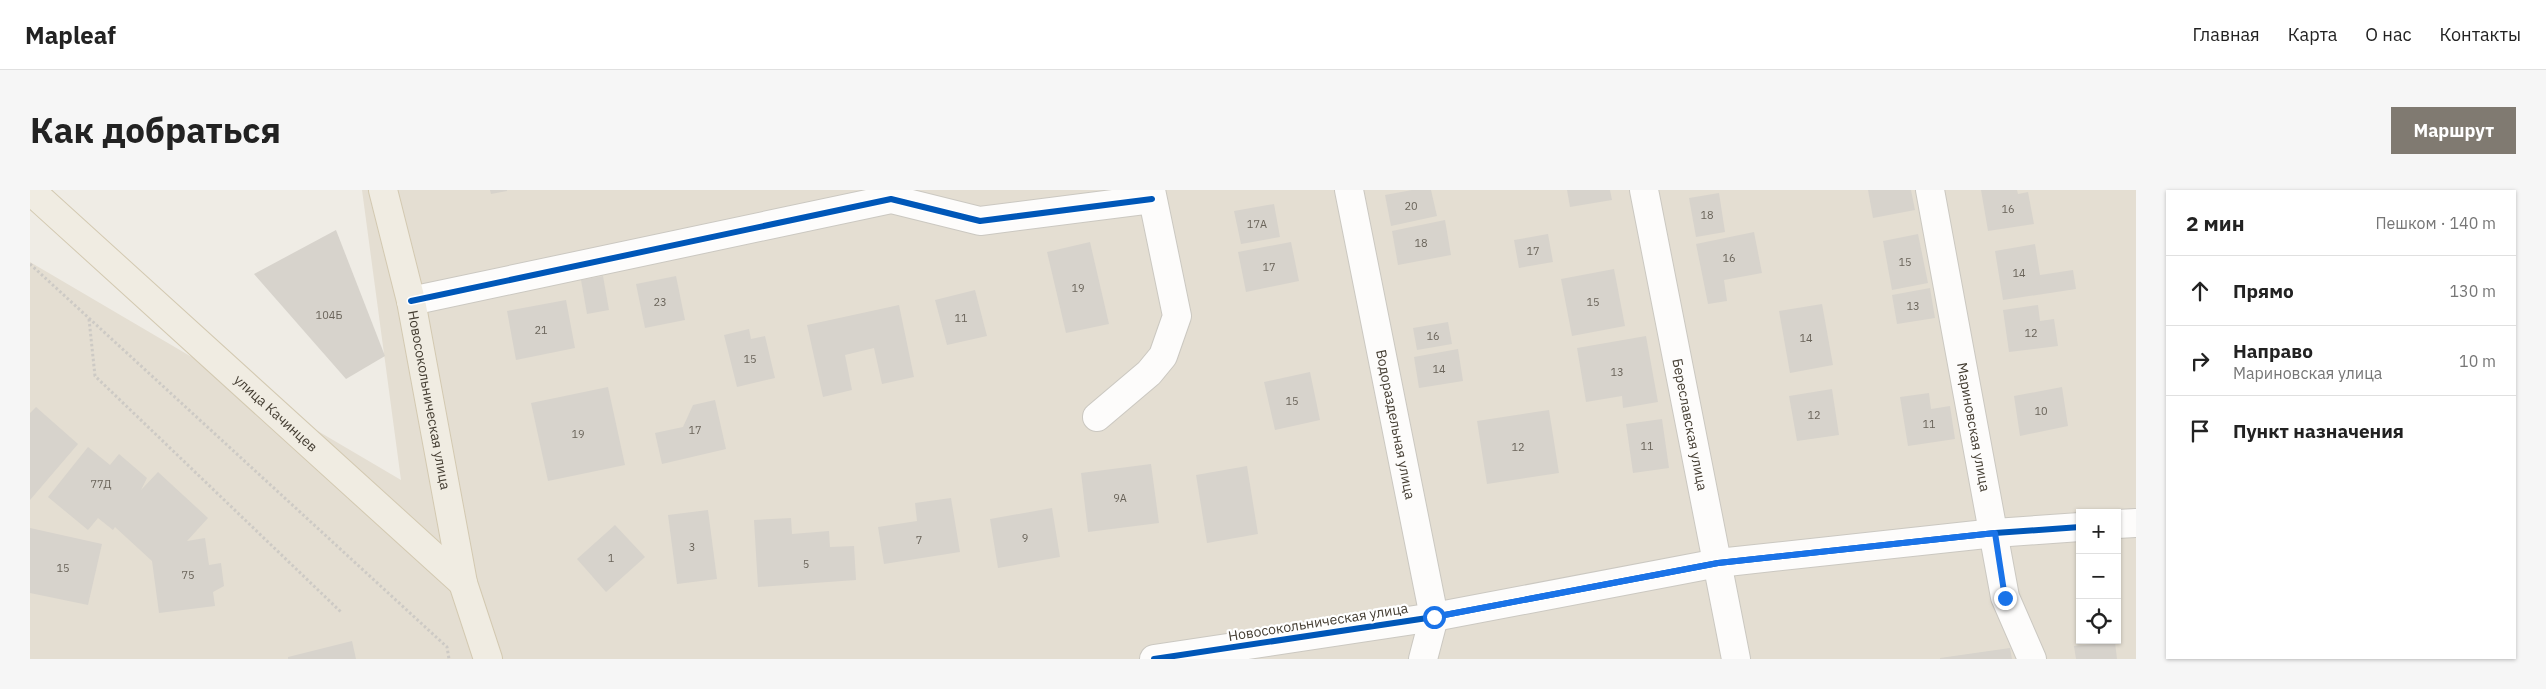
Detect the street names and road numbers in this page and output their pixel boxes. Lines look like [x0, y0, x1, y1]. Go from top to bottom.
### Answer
street label: Новосокольническая улица [404, 309, 455, 492]
street label: Водораздельная улица [1372, 348, 1419, 501]
street label: Береславская улица [1668, 357, 1712, 493]
street label: Мариновская улица [1953, 361, 1994, 493]
street label: улица Качинцев [230, 371, 321, 456]
street label: Новосокольническая улица [1227, 599, 1410, 645]

